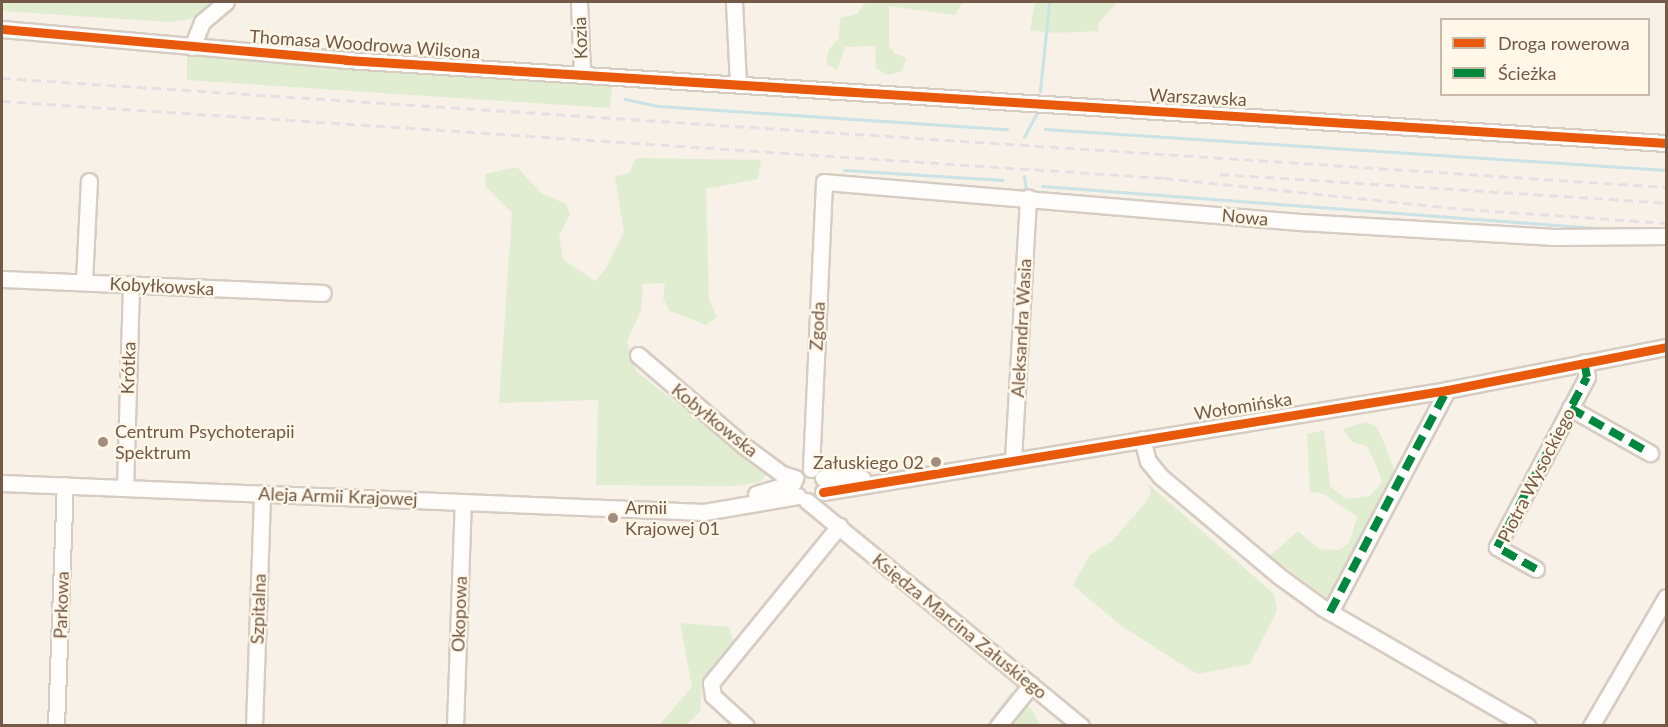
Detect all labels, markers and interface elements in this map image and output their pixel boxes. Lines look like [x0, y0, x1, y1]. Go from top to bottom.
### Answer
street label: Kozia [568, 16, 592, 60]
legend [1440, 18, 1650, 96]
street label: Thomasa Woodrowa Wilsona [249, 25, 481, 63]
text: Droga rowerowa [1498, 32, 1630, 54]
text: Ścieżka [1498, 62, 1556, 84]
street label: Warszawska [1149, 84, 1247, 110]
street label: Nowa [1221, 204, 1269, 230]
street label: Aleksandra Wasia [1007, 258, 1035, 398]
street label: Kobyłkowska [109, 272, 215, 300]
street label: Zgoda [805, 301, 829, 351]
street label: Krótka [116, 341, 140, 395]
street label: Kobyłkowska [667, 379, 763, 461]
street label: Wołomińska [1193, 388, 1293, 424]
street label: Piotra Wysockiego [1493, 404, 1579, 546]
place label: Centrum Psychoterapii Spektrum [115, 421, 295, 464]
marker: Centrum Psychoterapii Spektrum [96, 435, 110, 449]
place label: Załuskiego 02 [813, 451, 924, 473]
marker: Załuskiego 02 [929, 455, 943, 469]
street label: Aleja Armii Krajowej [258, 482, 418, 510]
place label: Armii Krajowej 01 [625, 497, 720, 540]
marker: Armii Krajowej 01 [606, 511, 620, 525]
street label: Księdza Marcina Załuskiego [868, 549, 1052, 703]
street label: Parkowa [49, 571, 73, 639]
street label: Szpitalna [246, 573, 270, 645]
street label: Okopowa [447, 576, 471, 652]

